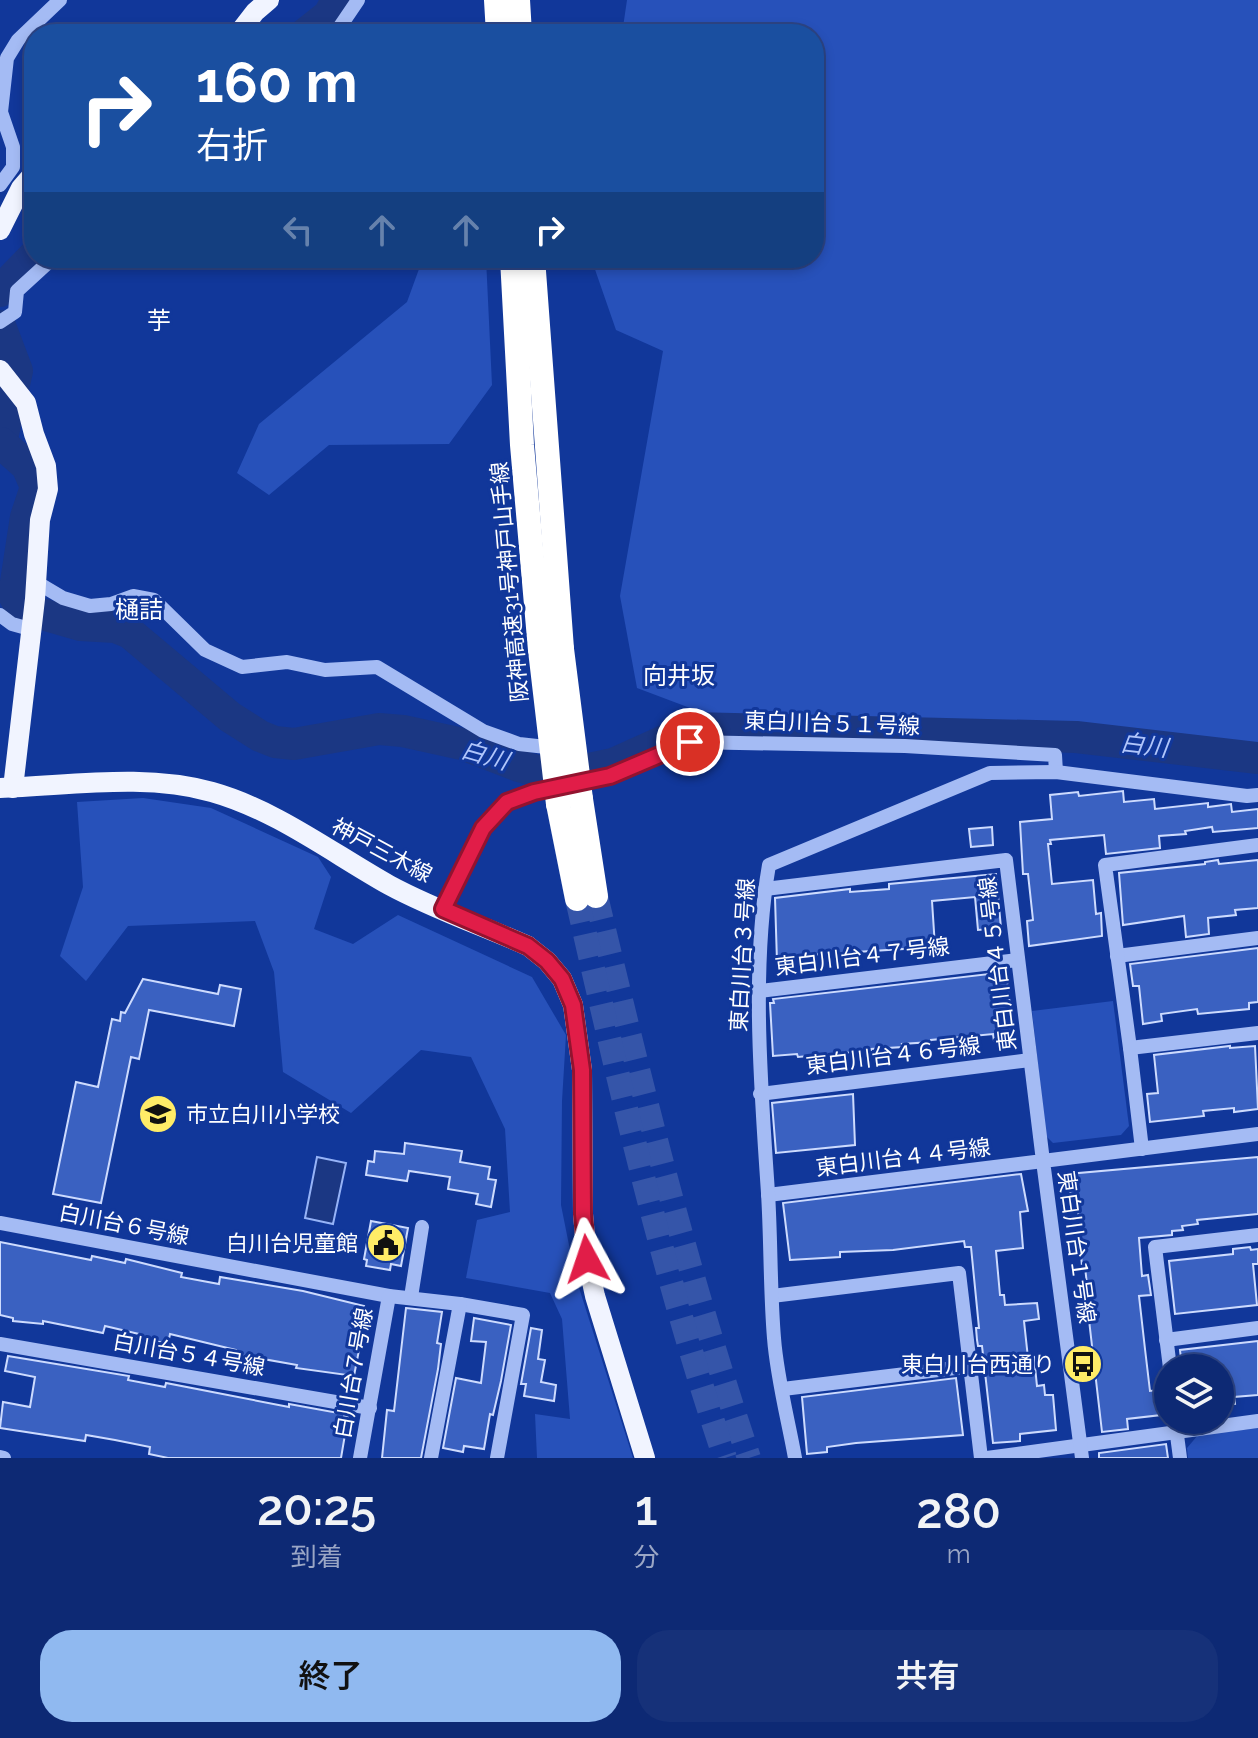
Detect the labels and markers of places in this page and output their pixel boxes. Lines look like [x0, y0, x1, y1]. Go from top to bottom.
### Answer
pin [656, 708, 724, 776]
school or university icon: 市立白川小学校 [137, 1093, 179, 1135]
place label: 市立白川小学校 [186, 1101, 340, 1127]
public building icon: 白川台児童館 [365, 1222, 407, 1264]
place label: 白川台児童館 [226, 1230, 358, 1256]
bus stop icon: 東白川台西通り [1062, 1343, 1104, 1385]
place label: 東白川台西通り [901, 1351, 1055, 1377]

